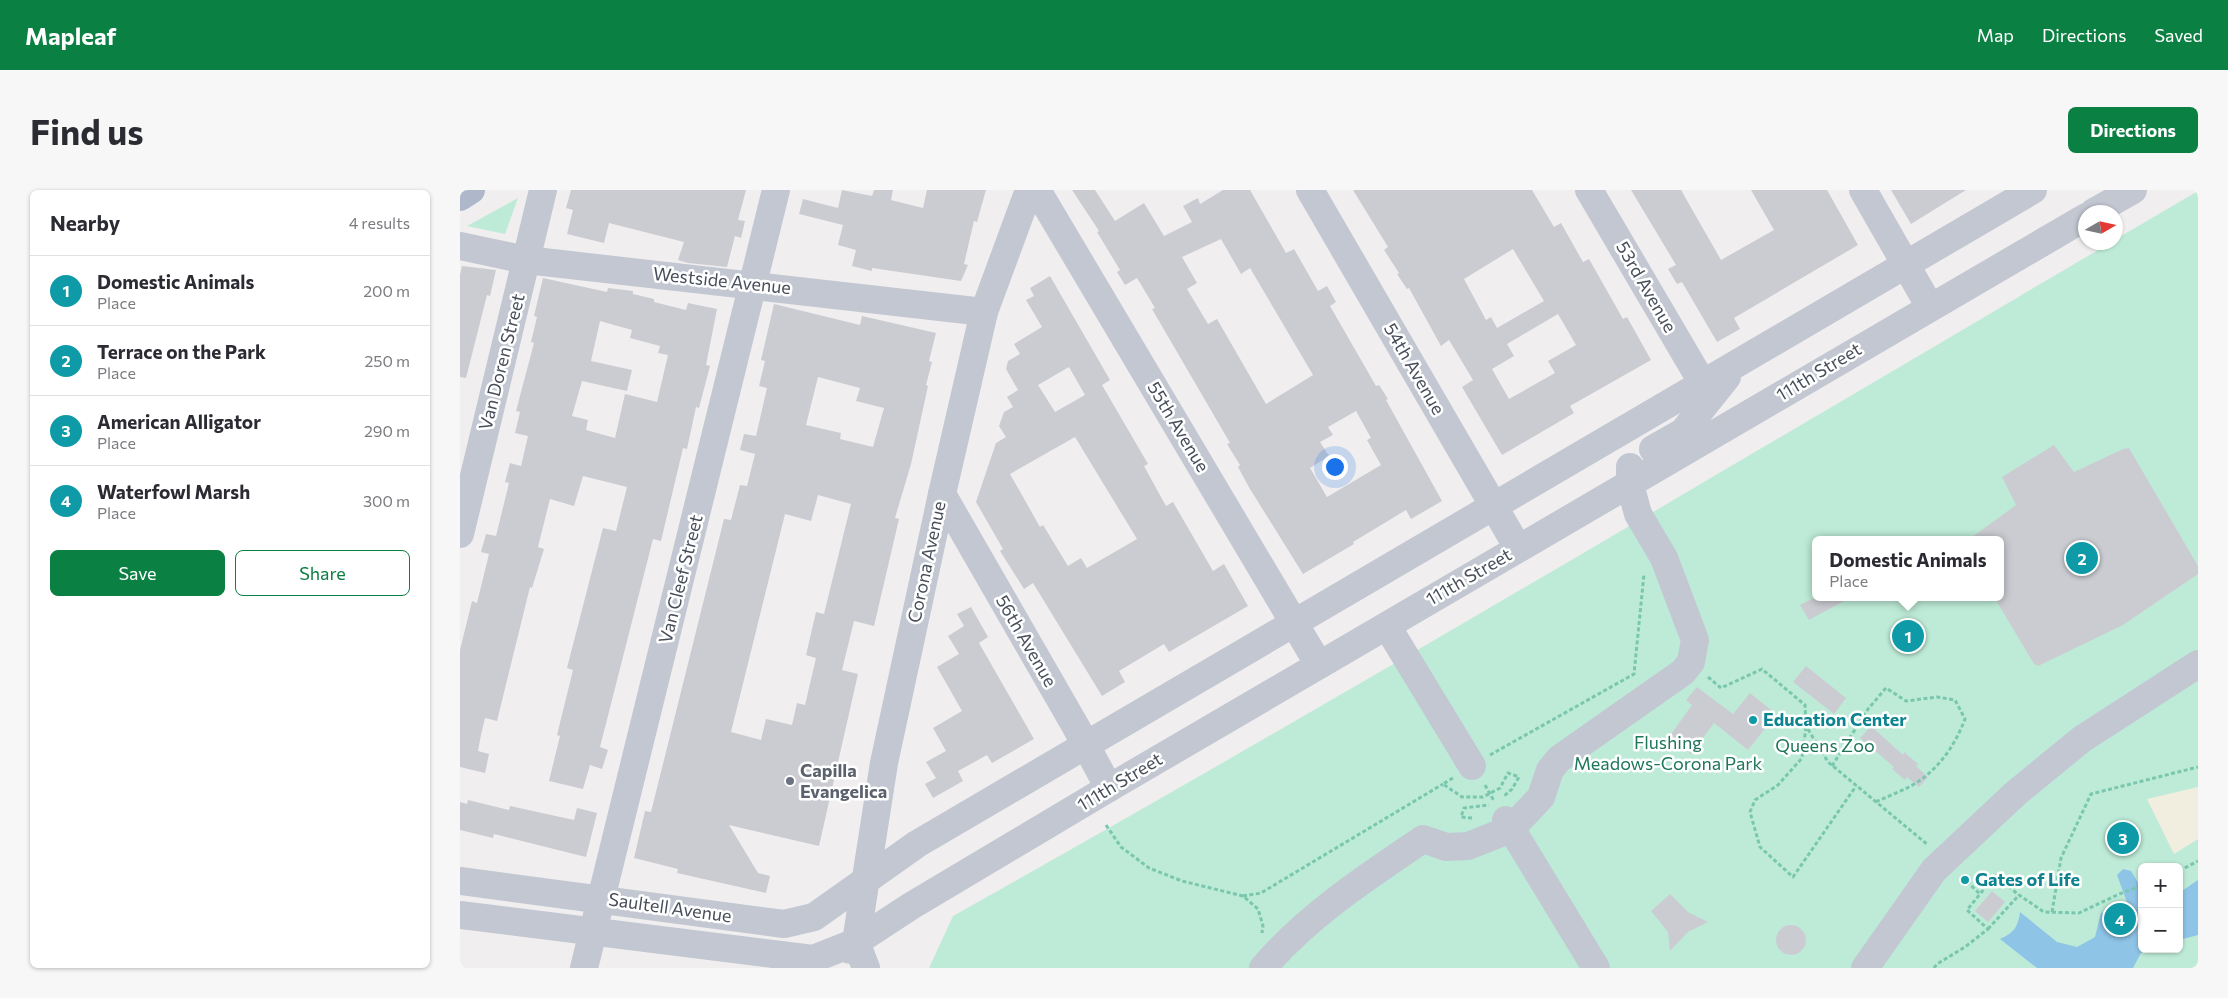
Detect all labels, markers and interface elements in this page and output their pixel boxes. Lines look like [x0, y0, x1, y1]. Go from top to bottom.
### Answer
text: Mapleaf [25, 21, 116, 50]
text: Map [1977, 24, 2014, 46]
text: Directions [2042, 24, 2126, 46]
text: Saved [2154, 24, 2203, 46]
button: Directions [2068, 107, 2198, 153]
text: Find us [30, 109, 144, 152]
north arrow [2078, 205, 2123, 250]
text: Nearby [50, 210, 120, 235]
text: 4 results [349, 213, 410, 232]
street label: 53rd Avenue [1612, 237, 1682, 336]
street label: Westside Avenue [652, 262, 792, 298]
text: Domestic Animals [97, 270, 254, 293]
text: 1 [62, 281, 70, 300]
text: 200 m [363, 281, 410, 300]
street label: Van Doren Street [473, 291, 529, 432]
text: Place [97, 293, 136, 312]
street label: 54th Avenue [1380, 319, 1450, 418]
street label: 111th Street [1772, 337, 1865, 405]
text: Terrace on the Park [97, 340, 266, 363]
text: 2 [61, 351, 71, 370]
text: 250 m [364, 351, 410, 370]
text: Place [97, 363, 136, 382]
street label: 55th Avenue [1143, 377, 1215, 476]
text: American Alligator [97, 410, 261, 433]
text: 3 [61, 421, 71, 440]
text: 290 m [364, 421, 410, 440]
text: Place [97, 433, 136, 452]
your location [1322, 454, 1348, 480]
text: Waterfowl Marsh [97, 480, 250, 503]
text: 4 [61, 491, 71, 510]
text: 300 m [363, 491, 410, 510]
street label: Corona Avenue [902, 499, 950, 625]
text: Place [97, 503, 136, 522]
street label: Van Cleef Street [653, 512, 707, 645]
popup [1812, 536, 2004, 601]
pin: 2 [2066, 539, 2098, 577]
street label: 111th Street [1422, 543, 1515, 609]
text: Domestic Animals [1829, 548, 1987, 571]
button: Save [50, 550, 225, 596]
button: Share [235, 550, 410, 596]
text: Place [1829, 571, 1868, 590]
street label: 56th Avenue [992, 591, 1062, 690]
pin: 1 [1892, 617, 1924, 655]
place label: Education Center [1763, 708, 1907, 730]
marker: Education Center [1747, 714, 1759, 726]
park label: Flushing Meadows-Corona Park [1574, 731, 1763, 774]
park label: Queens Zoo [1775, 734, 1875, 756]
street label: 111th Street [1073, 747, 1166, 815]
place label: Capilla Evangelica [800, 759, 887, 802]
marker: Capilla Evangelica [784, 775, 796, 787]
pin: 3 [2107, 819, 2139, 857]
map controls [2138, 863, 2183, 953]
button: + [2138, 863, 2183, 908]
place label: Gates of Life [1975, 868, 2080, 890]
marker: Gates of Life [1959, 874, 1971, 886]
street label: Saultell Avenue [607, 887, 733, 927]
pin: 4 [2104, 900, 2136, 938]
button: − [2138, 908, 2183, 953]

